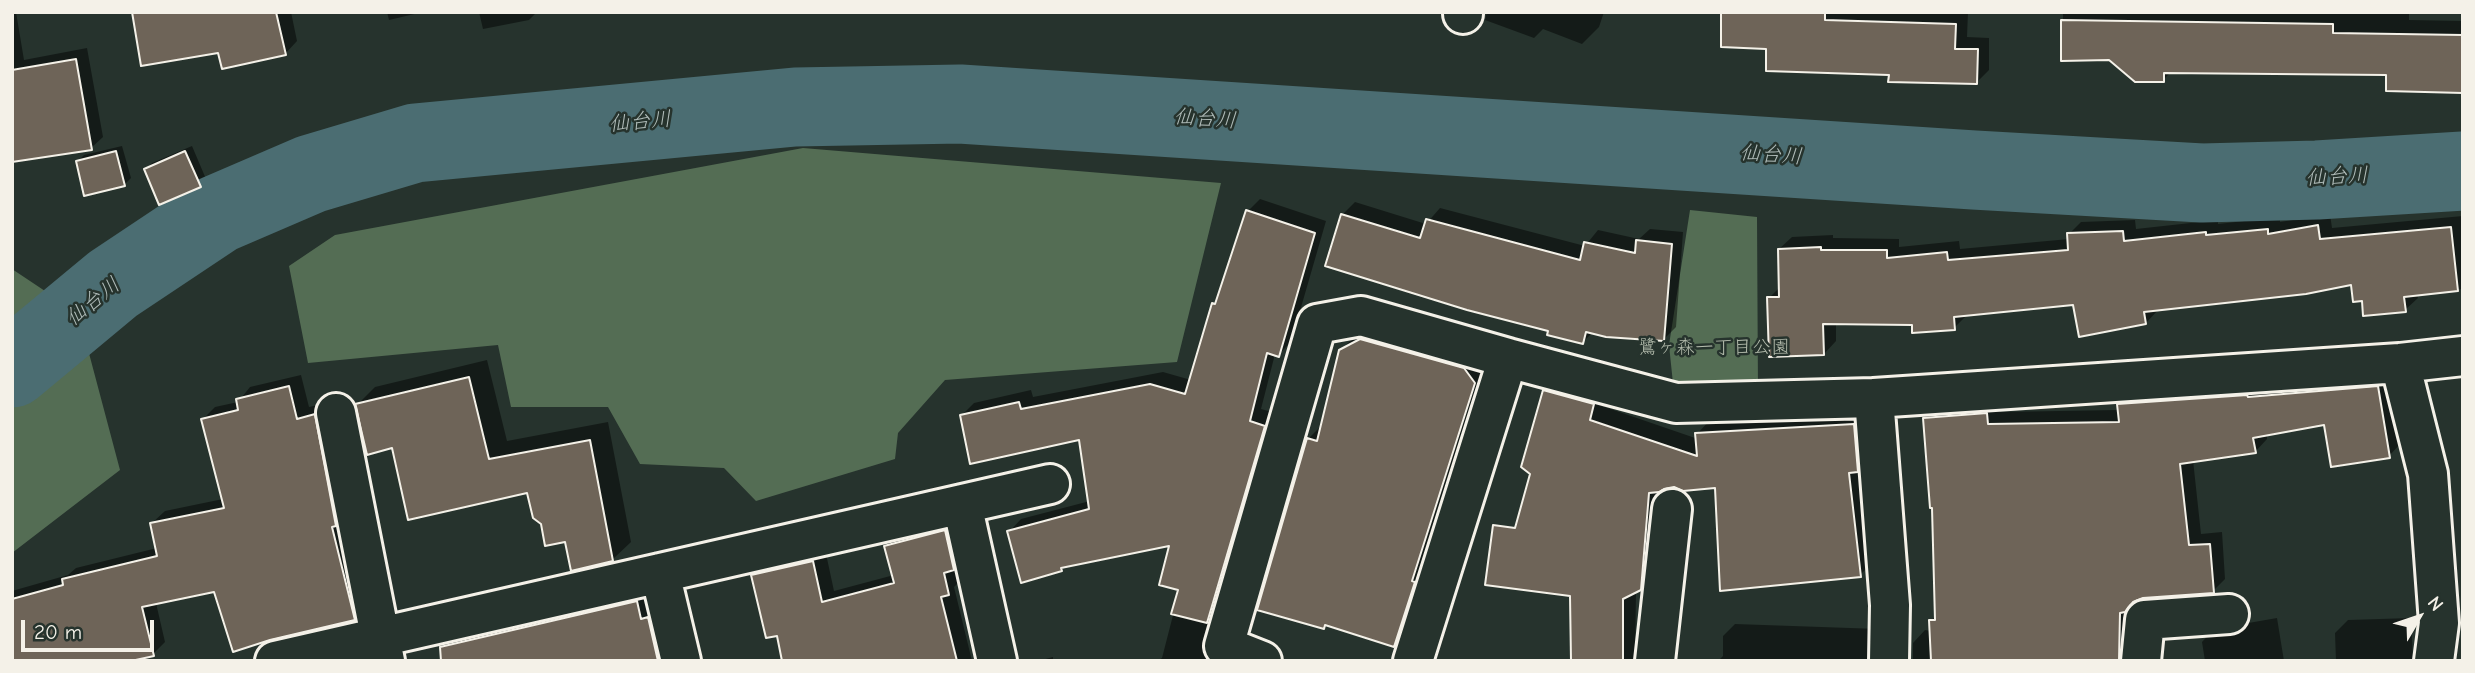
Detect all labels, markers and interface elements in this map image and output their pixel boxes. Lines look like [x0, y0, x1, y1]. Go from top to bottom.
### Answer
water label: 仙台川 [1173, 104, 1237, 134]
water label: 仙台川 [608, 107, 672, 137]
water label: 仙台川 [1739, 140, 1803, 170]
water label: 仙台川 [2305, 163, 2369, 191]
water label: 仙台川 [61, 272, 125, 332]
park label: 鷺ヶ森一丁目公園 [1638, 337, 1790, 359]
north arrow [2384, 582, 2454, 652]
text: N [2423, 592, 2448, 616]
scale bar [24, 606, 158, 650]
text: 20 m [34, 620, 82, 644]

